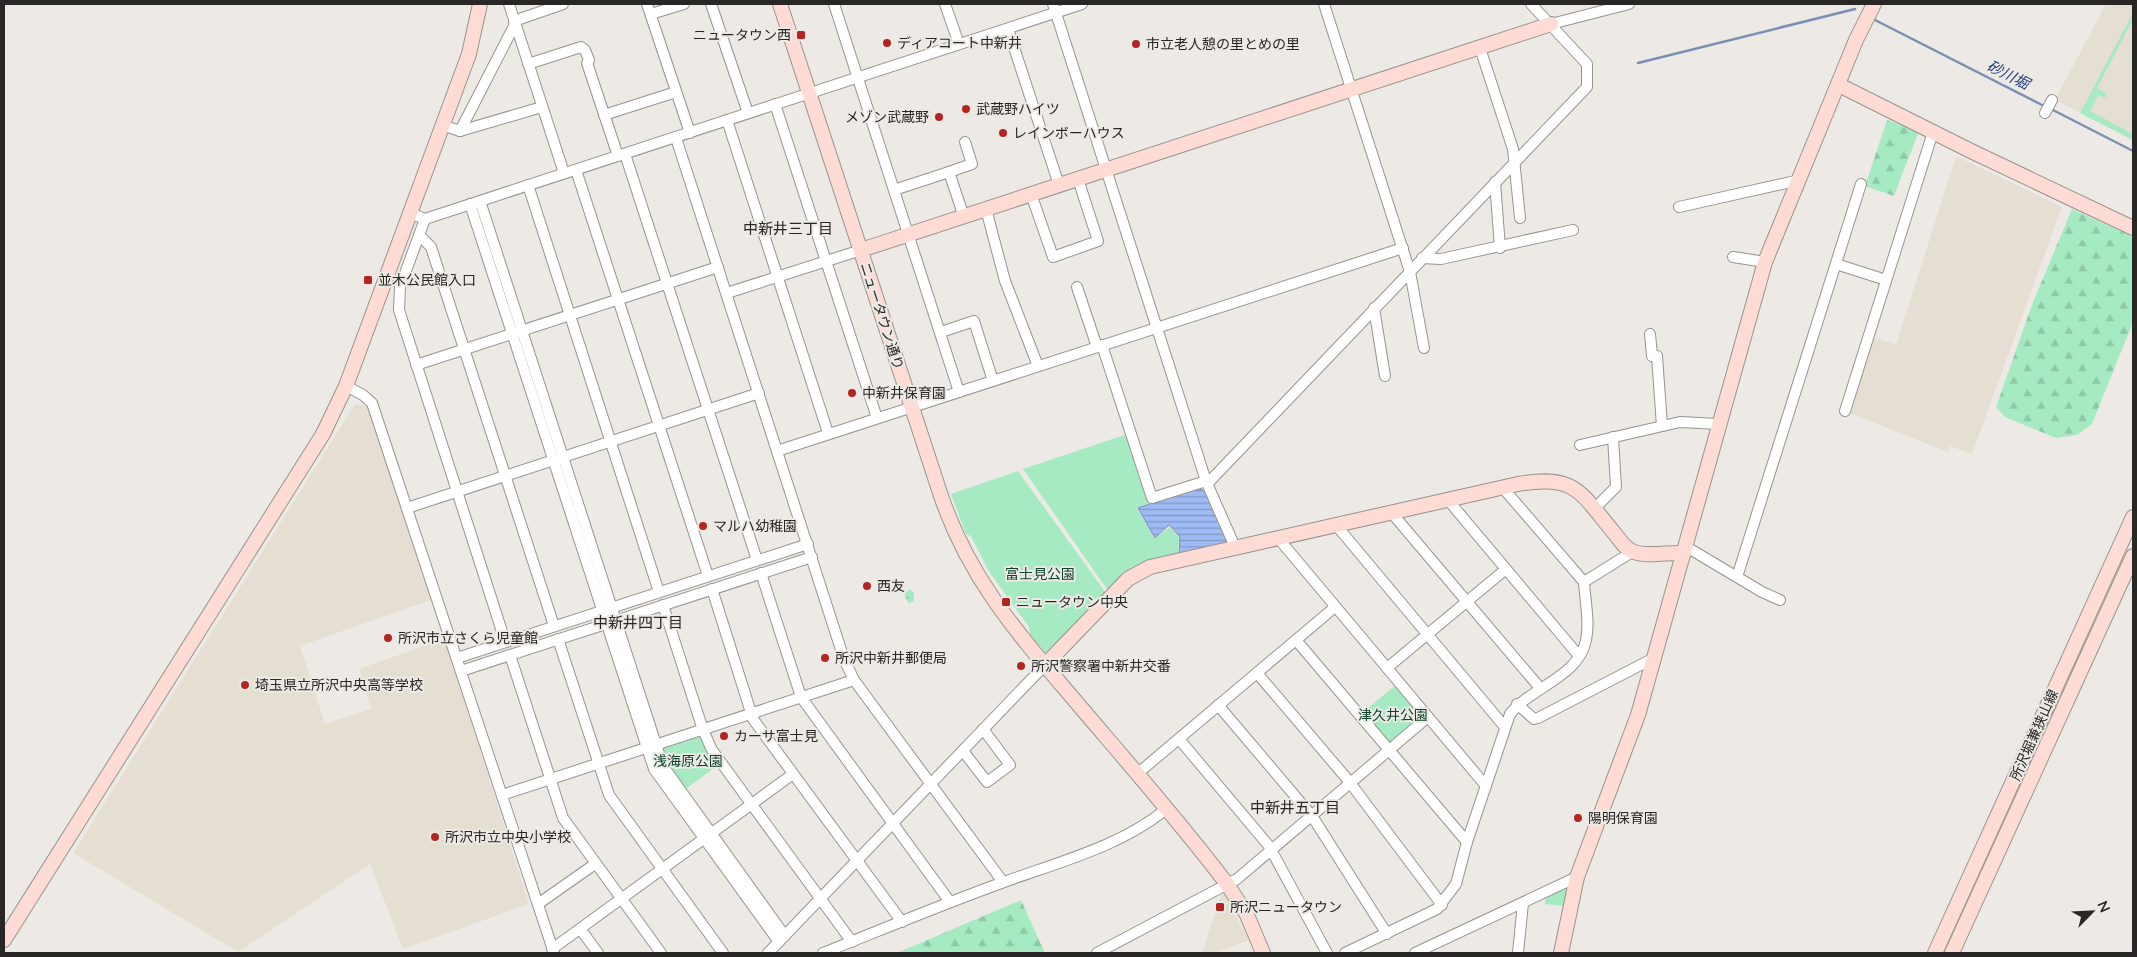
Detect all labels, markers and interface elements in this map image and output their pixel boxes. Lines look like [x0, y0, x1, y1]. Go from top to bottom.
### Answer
place label: ニュータウン西 [693, 26, 791, 43]
marker: ニュータウン西 [795, 29, 807, 41]
place label: ディアコート中新井 [897, 34, 1022, 51]
place label: 市立老人憩の里とめの里 [1146, 35, 1300, 52]
marker: ディアコート中新井 [881, 37, 893, 49]
marker: 市立老人憩の里とめの里 [1130, 38, 1142, 50]
water label: 砂川堀 [1984, 56, 2034, 93]
place label: 武蔵野ハイツ [976, 100, 1060, 117]
marker: 武蔵野ハイツ [960, 103, 972, 115]
place label: メゾン武蔵野 [845, 108, 929, 125]
marker: メゾン武蔵野 [933, 111, 945, 123]
place label: レインボーハウス [1013, 124, 1125, 141]
marker: レインボーハウス [997, 127, 1009, 139]
district label: 中新井三丁目 [743, 219, 833, 237]
street label: ニュータウン通り [857, 260, 908, 372]
place label: 並木公民館入口 [378, 271, 476, 288]
marker: 並木公民館入口 [362, 274, 374, 286]
place label: 中新井保育園 [862, 384, 946, 401]
marker: 中新井保育園 [846, 387, 858, 399]
place label: マルハ幼稚園 [713, 517, 797, 534]
marker: マルハ幼稚園 [697, 520, 709, 532]
park label: 富士見公園 [1005, 565, 1075, 582]
place label: 西友 [877, 577, 905, 594]
marker: 西友 [861, 580, 873, 592]
place label: ニュータウン中央 [1016, 593, 1128, 610]
marker: ニュータウン中央 [1000, 596, 1012, 608]
district label: 中新井四丁目 [593, 613, 683, 631]
place label: 所沢市立さくら児童館 [398, 629, 538, 646]
marker: 所沢市立さくら児童館 [382, 632, 394, 644]
place label: 所沢中新井郵便局 [835, 649, 947, 666]
marker: 所沢中新井郵便局 [819, 652, 831, 664]
place label: 所沢警察署中新井交番 [1031, 657, 1171, 674]
marker: 所沢警察署中新井交番 [1015, 660, 1027, 672]
place label: 埼玉県立所沢中央高等学校 [255, 676, 423, 693]
marker: 埼玉県立所沢中央高等学校 [239, 679, 251, 691]
street label: 所沢堀兼狭山線 [2006, 687, 2061, 783]
park label: 津久井公園 [1358, 706, 1428, 723]
place label: カーサ富士見 [734, 727, 818, 744]
marker: カーサ富士見 [718, 730, 730, 742]
park label: 浅海原公園 [653, 752, 723, 769]
district label: 中新井五丁目 [1250, 798, 1340, 816]
place label: 陽明保育園 [1588, 809, 1658, 826]
marker: 陽明保育園 [1572, 812, 1584, 824]
place label: 所沢市立中央小学校 [445, 828, 571, 845]
marker: 所沢市立中央小学校 [429, 831, 441, 843]
north arrow [2067, 887, 2117, 937]
place label: 所沢ニュータウン [1230, 898, 1342, 915]
text: N [2094, 898, 2114, 915]
marker: 所沢ニュータウン [1214, 901, 1226, 913]

